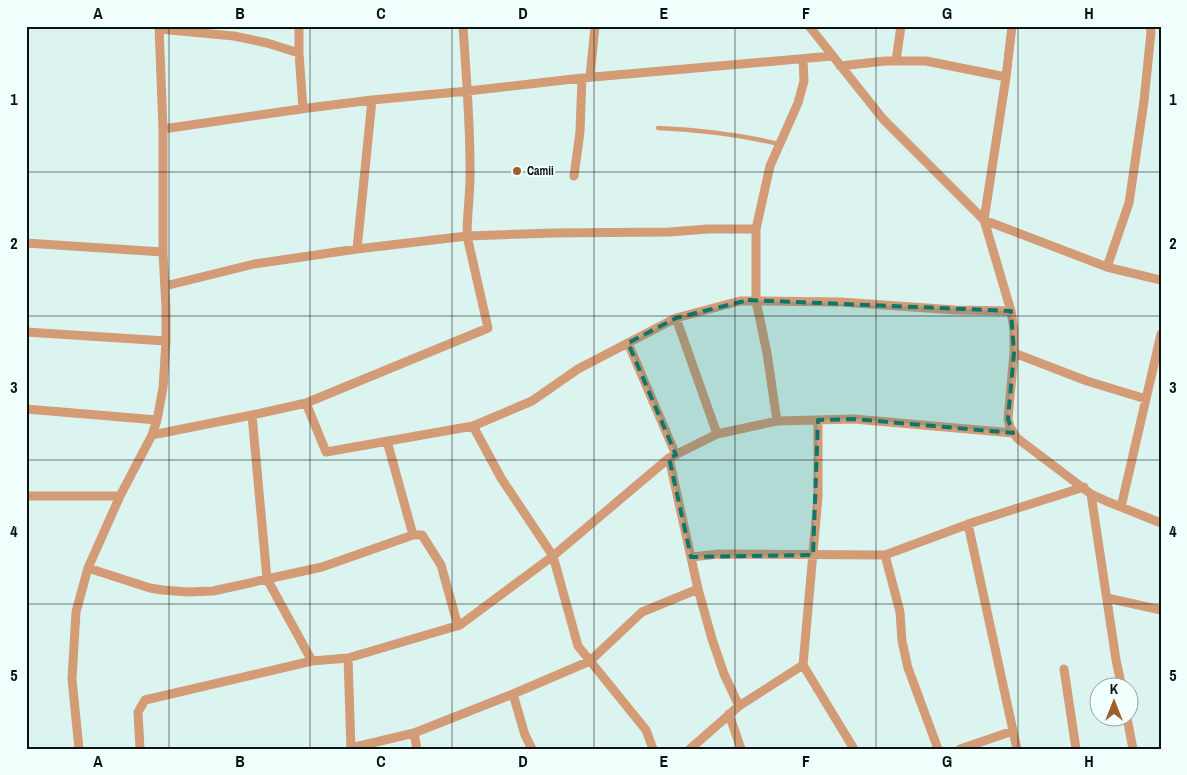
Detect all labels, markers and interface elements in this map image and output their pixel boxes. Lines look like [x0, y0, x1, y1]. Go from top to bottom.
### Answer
text: A [93, 2, 103, 24]
text: B [235, 2, 245, 24]
text: C [376, 2, 386, 24]
text: D [518, 2, 528, 24]
text: E [660, 2, 669, 24]
text: F [802, 2, 810, 24]
text: G [942, 2, 952, 24]
text: H [1084, 2, 1094, 24]
text: 1 [10, 88, 18, 110]
text: 1 [1169, 88, 1177, 110]
place label: Camii [527, 163, 554, 179]
marker: Camii [511, 165, 523, 177]
text: 2 [10, 232, 18, 254]
text: 2 [1169, 232, 1177, 254]
text: 3 [10, 376, 18, 398]
text: 3 [1169, 376, 1177, 398]
text: 4 [10, 520, 18, 542]
text: 4 [1169, 520, 1177, 542]
text: 5 [10, 664, 18, 686]
text: 5 [1169, 664, 1177, 686]
north arrow [1090, 678, 1140, 728]
text: K [1110, 680, 1119, 698]
text: A [93, 750, 103, 772]
text: B [235, 750, 245, 772]
text: C [376, 750, 386, 772]
text: D [518, 750, 528, 772]
text: E [660, 750, 669, 772]
text: F [802, 750, 810, 772]
text: G [942, 750, 952, 772]
text: H [1084, 750, 1094, 772]

